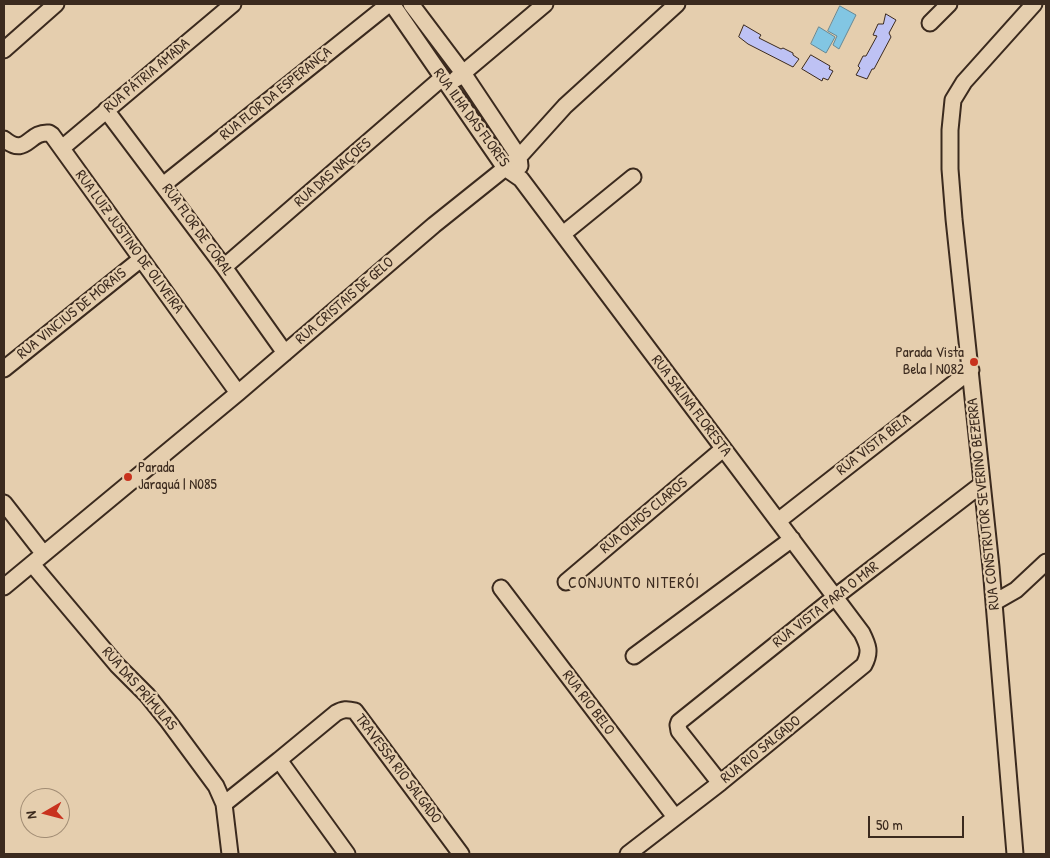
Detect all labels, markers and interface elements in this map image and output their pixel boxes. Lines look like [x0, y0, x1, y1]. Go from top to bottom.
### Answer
street label: RUA PÁTRIA AMADA [100, 35, 194, 117]
street label: RUA FLOR DA ESPERANÇA [217, 43, 335, 145]
street label: RUA ILHA DAS FLORES [429, 65, 513, 171]
street label: RUA DAS NAÇOES [291, 135, 375, 211]
street label: RUA LUIZ JUSTINO DE OLIVEIRA [71, 167, 187, 317]
street label: RUA FLOR DE CORAL [158, 181, 236, 279]
street label: RUA CRISTAIS DE GELO [292, 253, 398, 349]
street label: RUA VINCIUS DE MORAIS [14, 264, 130, 364]
place label: Parada Vista Bela | N082 [895, 344, 964, 379]
street label: RUA SALINA FLORESTA [647, 352, 735, 460]
marker: Parada Vista Bela | N082 [968, 356, 980, 368]
street label: RUA CONSTRUTOR SEVERINO BEZERRA [964, 397, 1004, 611]
street label: RUA VISTA BELA [833, 410, 915, 480]
place label: Parada Jaraguá | N085 [138, 459, 217, 494]
marker: Parada Jaraguá | N085 [122, 471, 134, 483]
street label: RUA OLHOS CLAROS [597, 474, 691, 558]
street label: RUA VISTA PARA O MAR [769, 558, 883, 652]
district label: CONJUNTO NITERÓI [566, 574, 702, 594]
street label: RUA DAS PRÍMULAS [98, 643, 180, 735]
street label: RUA RIO BELO [558, 667, 618, 739]
street label: TRAVESSA RIO SALGADO [351, 711, 445, 827]
street label: RUA RIO SALGADO [717, 712, 805, 788]
north arrow [20, 788, 70, 838]
scale bar [870, 806, 966, 838]
text: N [21, 810, 41, 820]
text: 50 m [876, 814, 903, 835]

